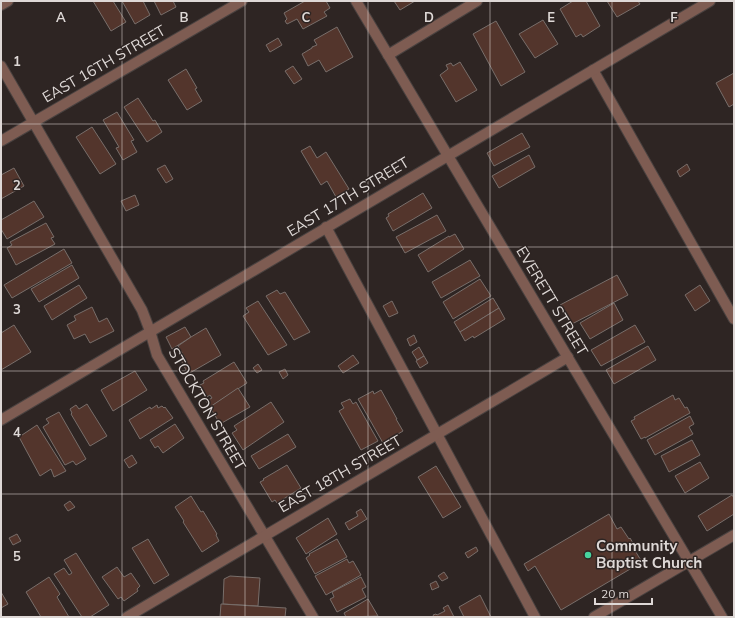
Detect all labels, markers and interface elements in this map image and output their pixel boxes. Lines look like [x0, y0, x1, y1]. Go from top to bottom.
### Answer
text: A [56, 9, 66, 25]
text: B [180, 9, 189, 25]
text: C [302, 9, 311, 25]
text: D [424, 9, 434, 25]
text: E [547, 9, 555, 25]
text: F [670, 9, 678, 25]
street label: EAST 16TH STREET [39, 21, 169, 107]
text: 1 [13, 53, 21, 69]
street label: EAST 17TH STREET [283, 153, 412, 241]
text: 2 [13, 177, 21, 193]
street label: EVERETT STREET [512, 243, 593, 359]
text: 3 [13, 301, 21, 317]
street label: STOCKTON STREET [165, 344, 250, 473]
text: 4 [13, 424, 21, 440]
street label: EAST 18TH STREET [275, 431, 405, 517]
place label: Community Baptist Church [596, 536, 702, 572]
text: 5 [13, 548, 21, 564]
marker: Community Baptist Church [583, 550, 593, 560]
scale bar [595, 580, 652, 606]
text: 20 m [601, 586, 629, 601]

